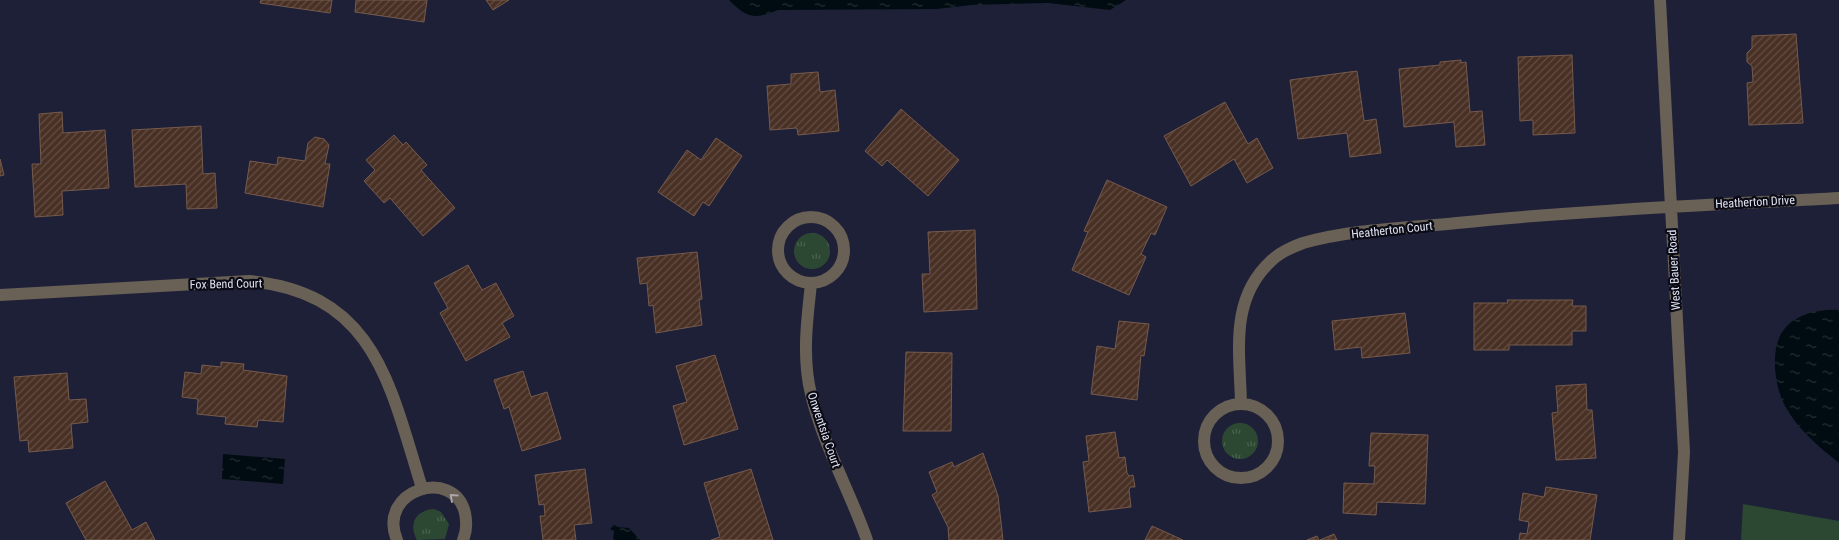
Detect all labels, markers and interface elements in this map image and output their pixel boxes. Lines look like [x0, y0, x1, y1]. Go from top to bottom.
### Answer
street label: Heatherton Drive [1715, 193, 1796, 211]
street label: Heatherton Court [1351, 219, 1434, 241]
street label: West Bauer Road [1665, 229, 1683, 311]
street label: Fox Bend Court [190, 276, 263, 292]
street label: Onwentsia Court [805, 391, 844, 470]
one-way arrow [450, 493, 459, 502]

